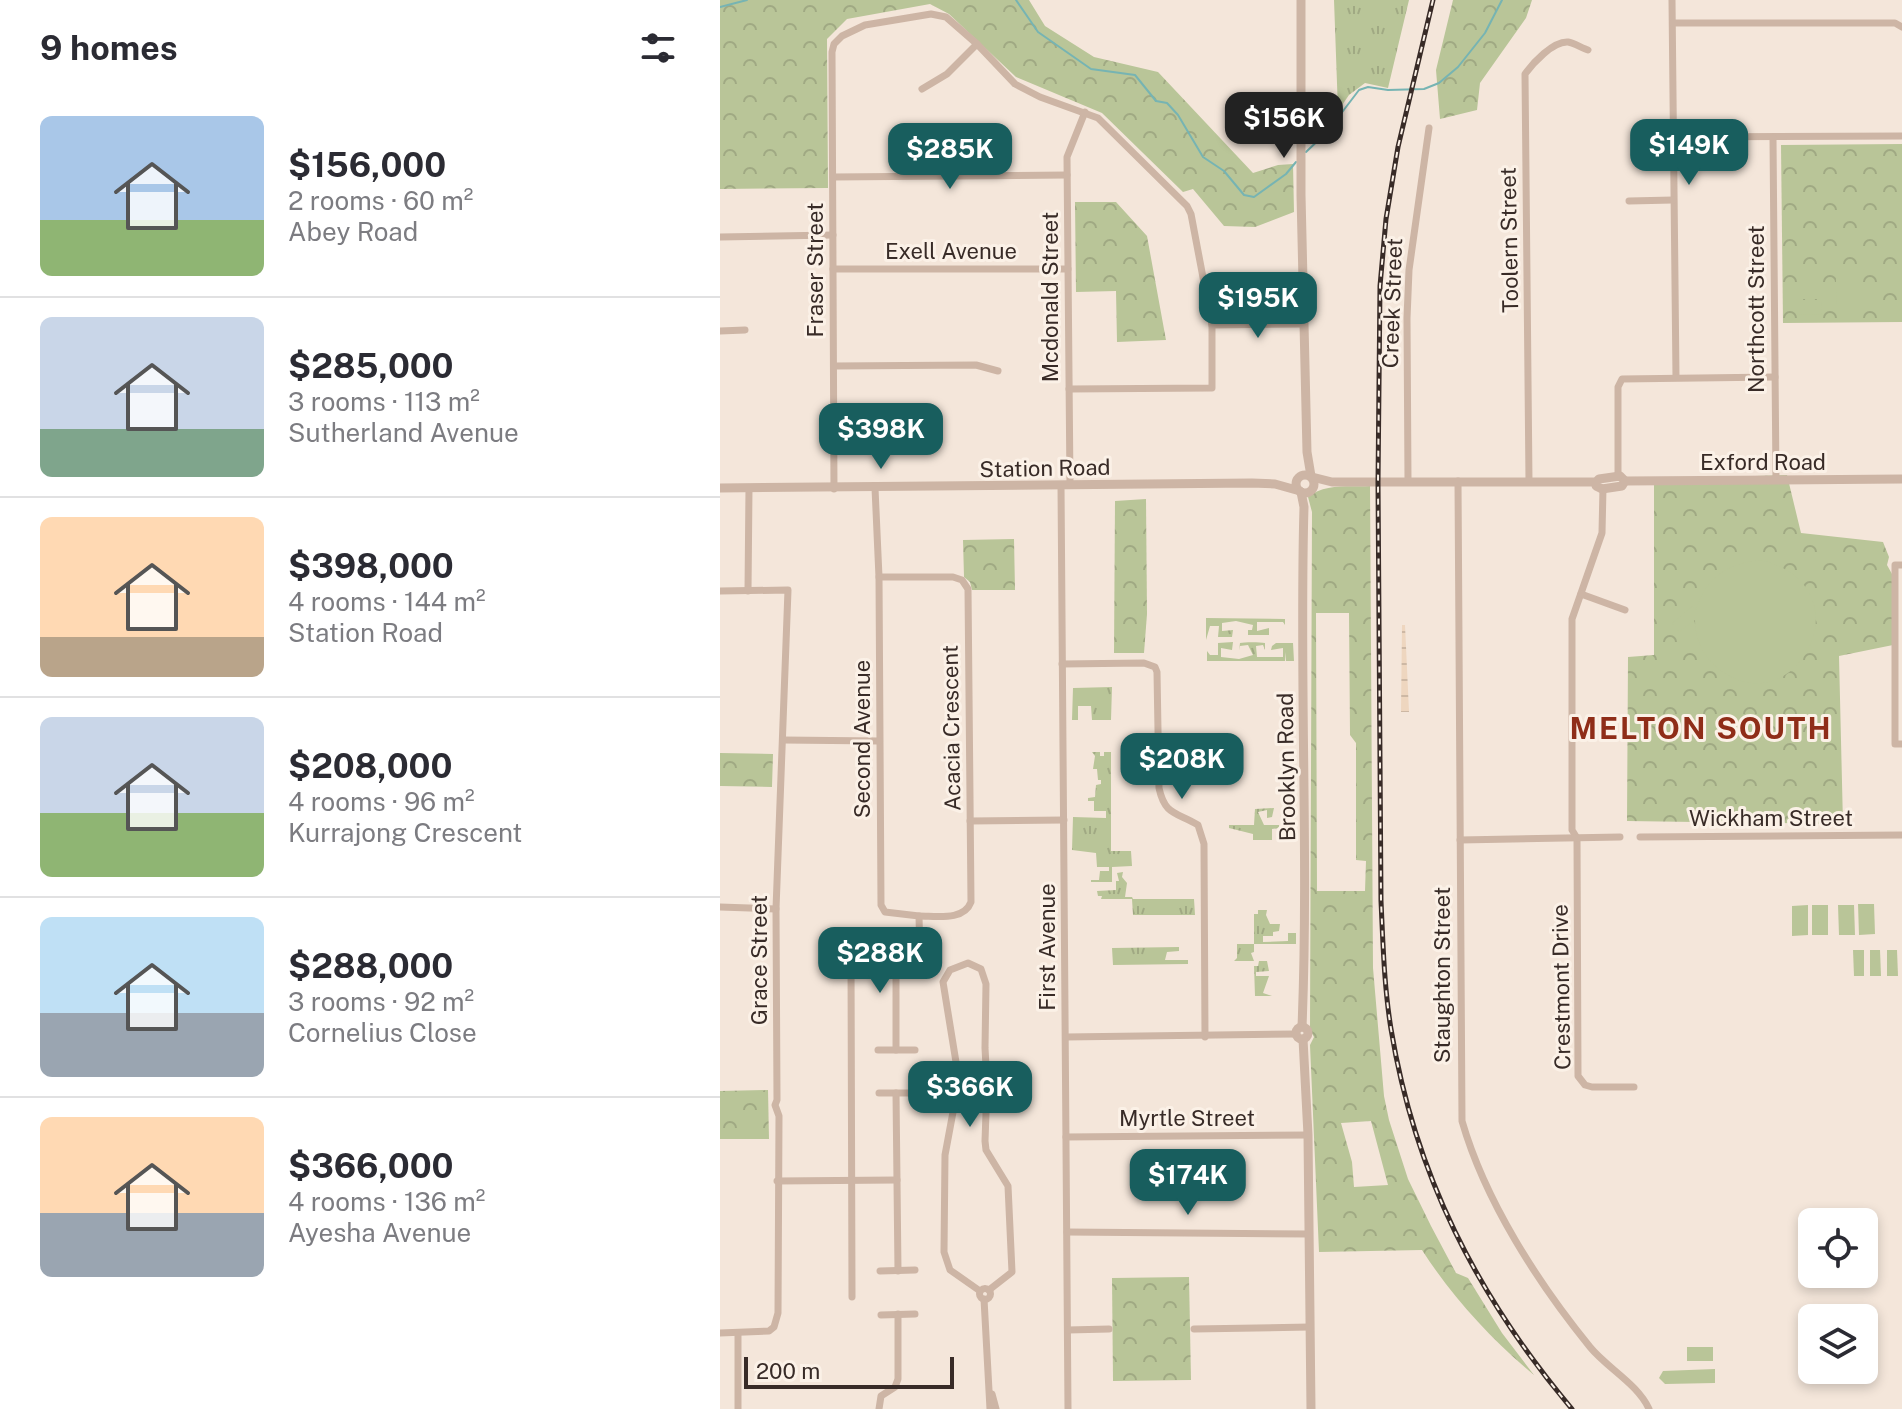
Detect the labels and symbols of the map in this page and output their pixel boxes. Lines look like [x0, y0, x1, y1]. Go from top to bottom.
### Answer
pin: $156K [1228, 92, 1340, 160]
pin: $149K [1633, 119, 1745, 187]
pin: $285K [894, 123, 1006, 191]
street label: Toolern Street [1495, 167, 1523, 313]
street label: Fraser Street [802, 202, 828, 338]
street label: Mcdonald Street [1037, 212, 1063, 382]
street label: Northcott Street [1743, 225, 1769, 393]
street label: Creek Street [1377, 237, 1407, 369]
street label: Exell Avenue [885, 238, 1017, 264]
pin: $195K [1202, 272, 1314, 340]
pin: $398K [825, 403, 937, 471]
street label: Exford Road [1700, 449, 1826, 475]
street label: Station Road [979, 454, 1111, 482]
street label: Acacia Crescent [937, 645, 965, 811]
street label: Second Avenue [849, 660, 875, 818]
street label: Brooklyn Road [1272, 693, 1300, 841]
district label: MELTON SOUTH [1569, 710, 1833, 746]
pin: $208K [1126, 733, 1238, 801]
street label: Wickham Street [1689, 805, 1853, 831]
street label: First Avenue [1034, 883, 1060, 1011]
street label: Staughton Street [1429, 887, 1455, 1063]
street label: Grace Street [746, 895, 772, 1025]
street label: Crestmont Drive [1547, 904, 1575, 1070]
pin: $288K [824, 927, 936, 995]
pin: $366K [914, 1061, 1026, 1129]
street label: Myrtle Street [1119, 1105, 1255, 1131]
pin: $174K [1132, 1149, 1244, 1217]
scale bar [744, 1353, 954, 1389]

